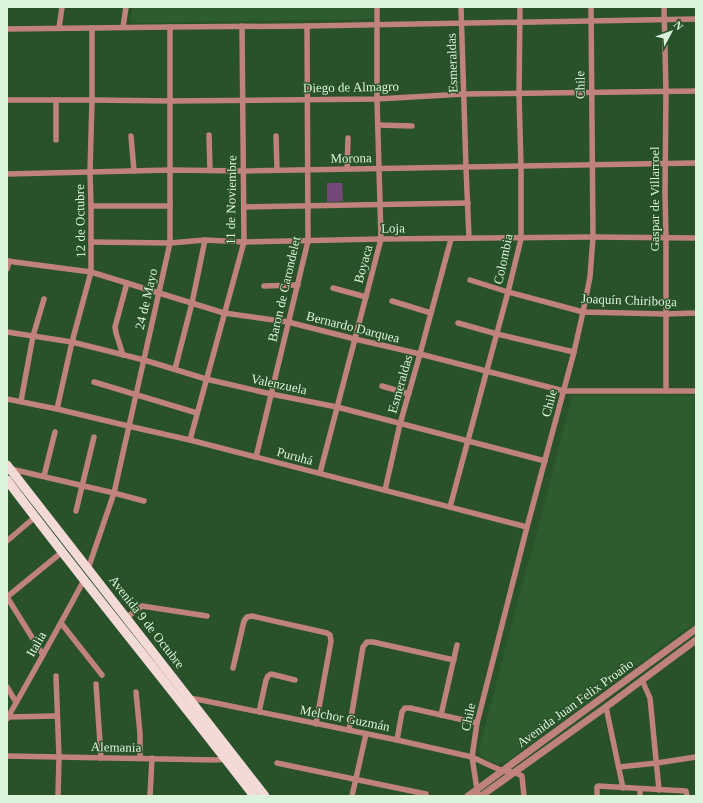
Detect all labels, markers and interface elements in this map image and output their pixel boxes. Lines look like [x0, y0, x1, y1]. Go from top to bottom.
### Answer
north arrow [651, 12, 691, 52]
text: N [671, 19, 686, 32]
street label: Esmeraldas [443, 33, 461, 93]
street label: Chile [572, 71, 588, 99]
street label: Diego de Almagro [303, 79, 399, 95]
street label: Gaspar de Villarroel [647, 146, 662, 252]
street label: Morona [330, 150, 372, 166]
street label: 11 de Noviembre [223, 155, 239, 245]
street label: 12 de Octubre [72, 184, 88, 258]
street label: Loja [381, 220, 405, 236]
street label: Colombia [490, 232, 516, 286]
street label: Baron de Carondelet [265, 235, 303, 343]
street label: Boyaca [351, 243, 375, 285]
street label: 24 de Mayo [132, 267, 160, 331]
street label: Joaquín Chiriboga [581, 291, 677, 309]
street label: Bernardo Darquea [305, 308, 401, 346]
street label: Esmeraldas [385, 353, 415, 415]
street label: Valenzuela [250, 371, 309, 397]
street label: Chile [538, 387, 560, 419]
street label: Puruhá [275, 444, 315, 468]
street label: Avenida 9 de Octubre [106, 573, 188, 672]
street label: Italia [23, 628, 49, 659]
street label: Avenida Juan Felix Proaño [514, 656, 636, 750]
street label: Chile [458, 701, 478, 732]
street label: Melchor Guzmán [299, 702, 392, 734]
street label: Alemania [91, 739, 142, 755]

